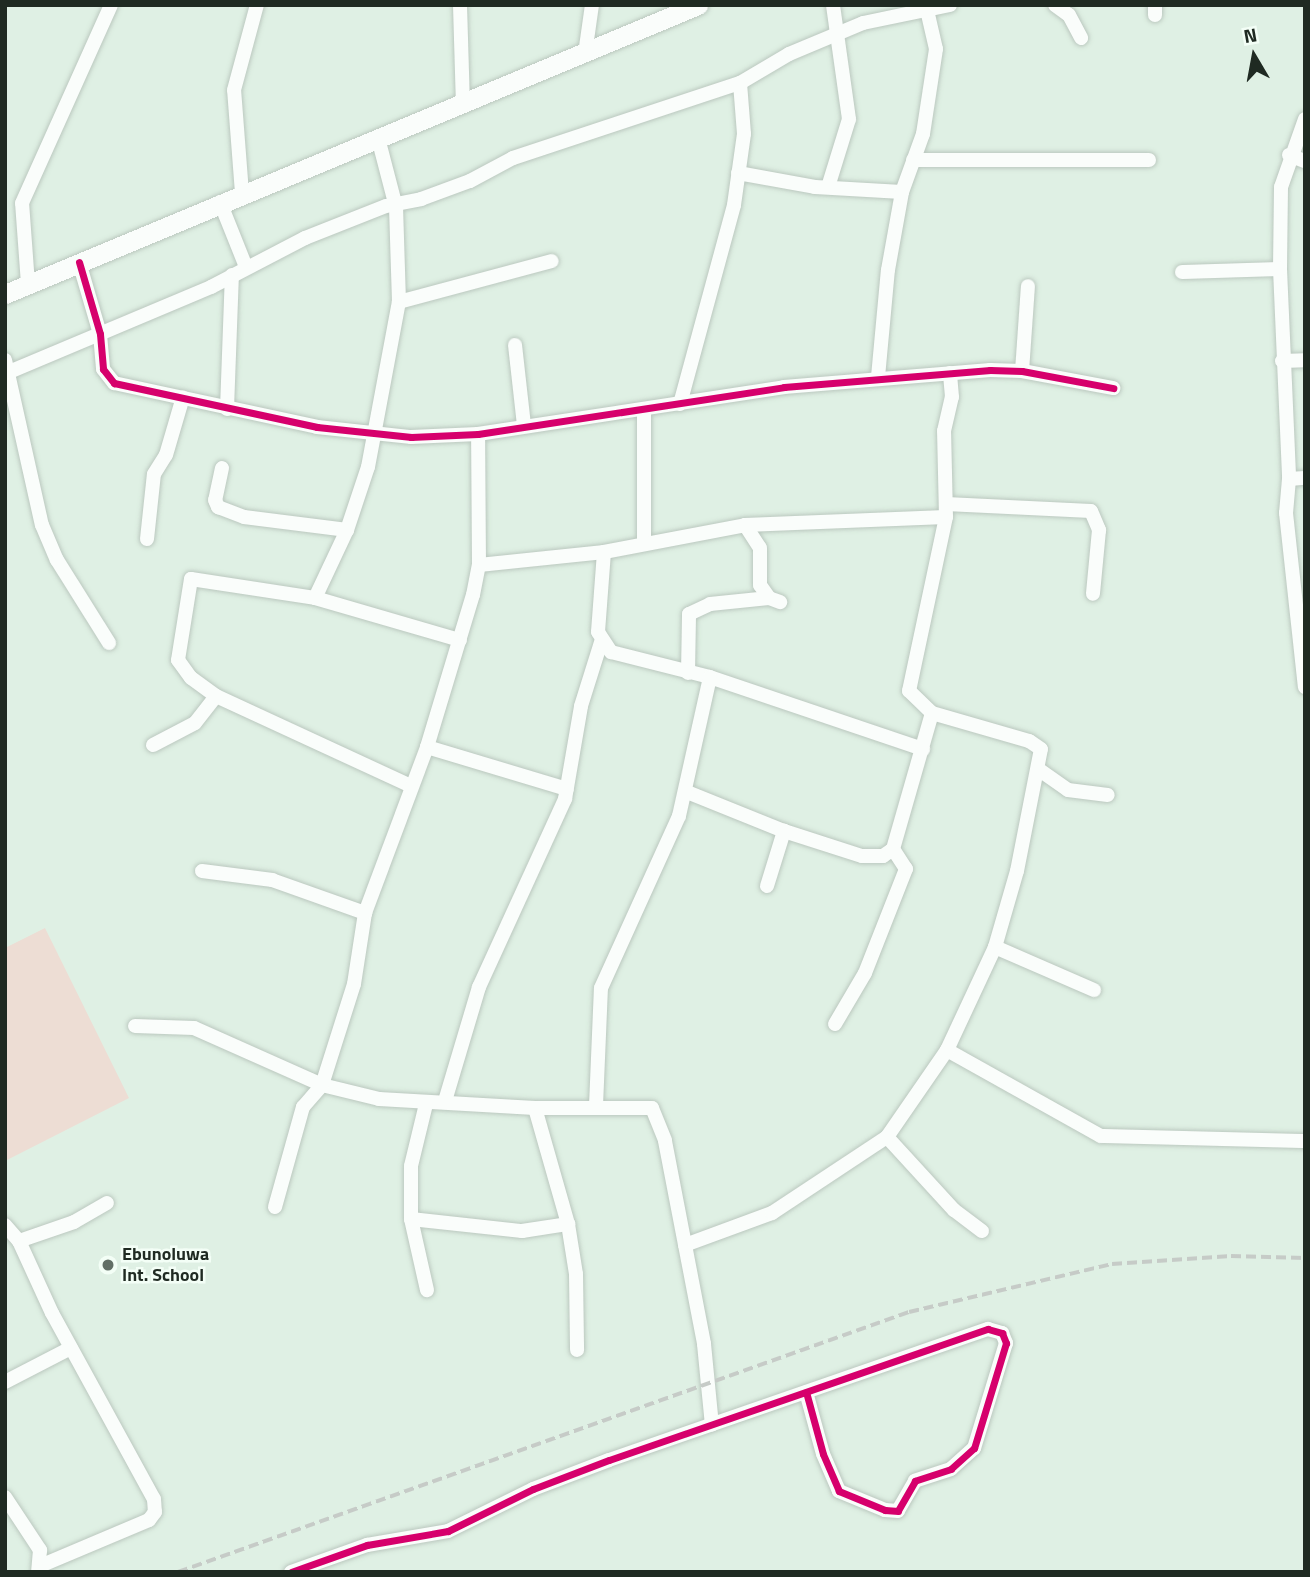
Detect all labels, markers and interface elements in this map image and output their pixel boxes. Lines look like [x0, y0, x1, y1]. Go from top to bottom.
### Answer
text: N [1241, 19, 1259, 50]
north arrow [1219, 21, 1289, 91]
place label: Ebunoluwa Int. School [122, 1244, 209, 1286]
marker: Ebunoluwa Int. School [100, 1257, 116, 1273]

